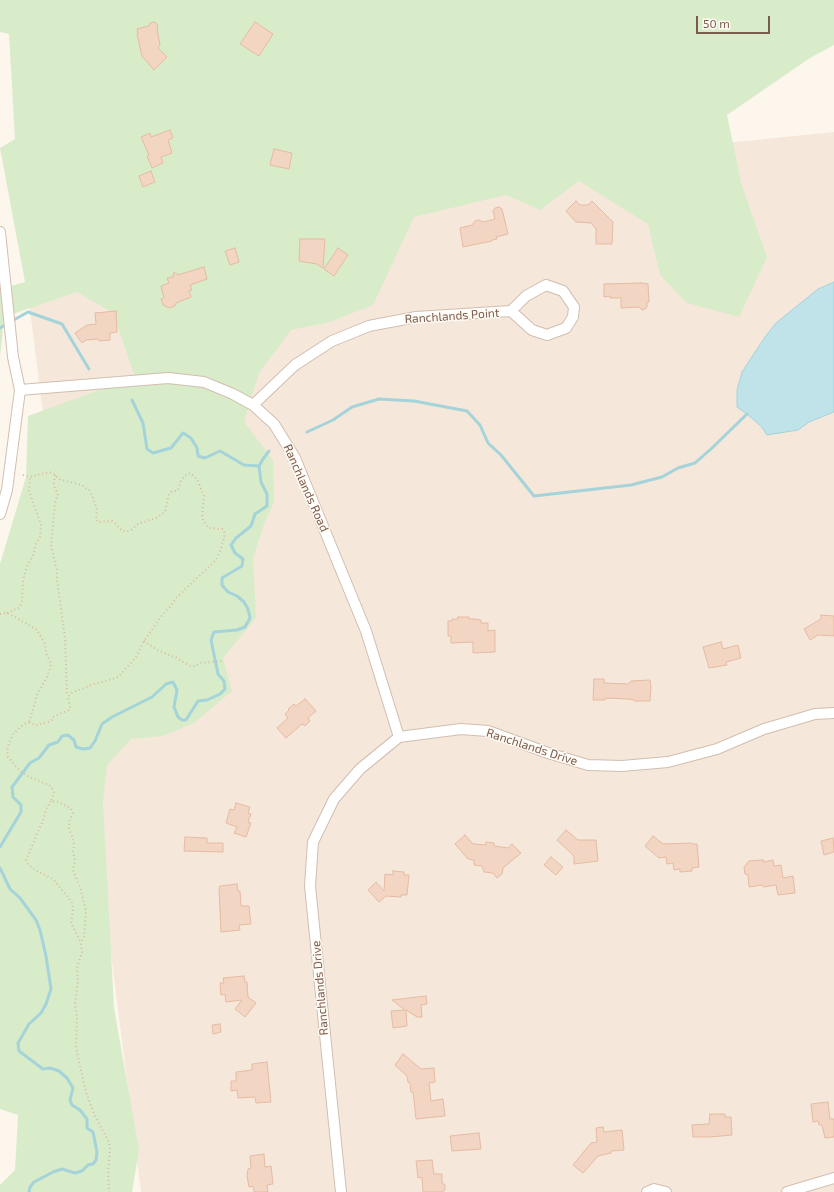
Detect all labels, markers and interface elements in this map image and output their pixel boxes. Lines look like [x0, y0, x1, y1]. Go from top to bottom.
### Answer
scale bar [698, 8, 772, 34]
text: 50 m [703, 16, 730, 30]
street label: Ranchlands Point [404, 306, 500, 326]
street label: Ranchlands Road [280, 442, 332, 534]
street label: Ranchlands Drive [485, 725, 579, 769]
street label: Ranchlands Drive [309, 940, 331, 1036]

